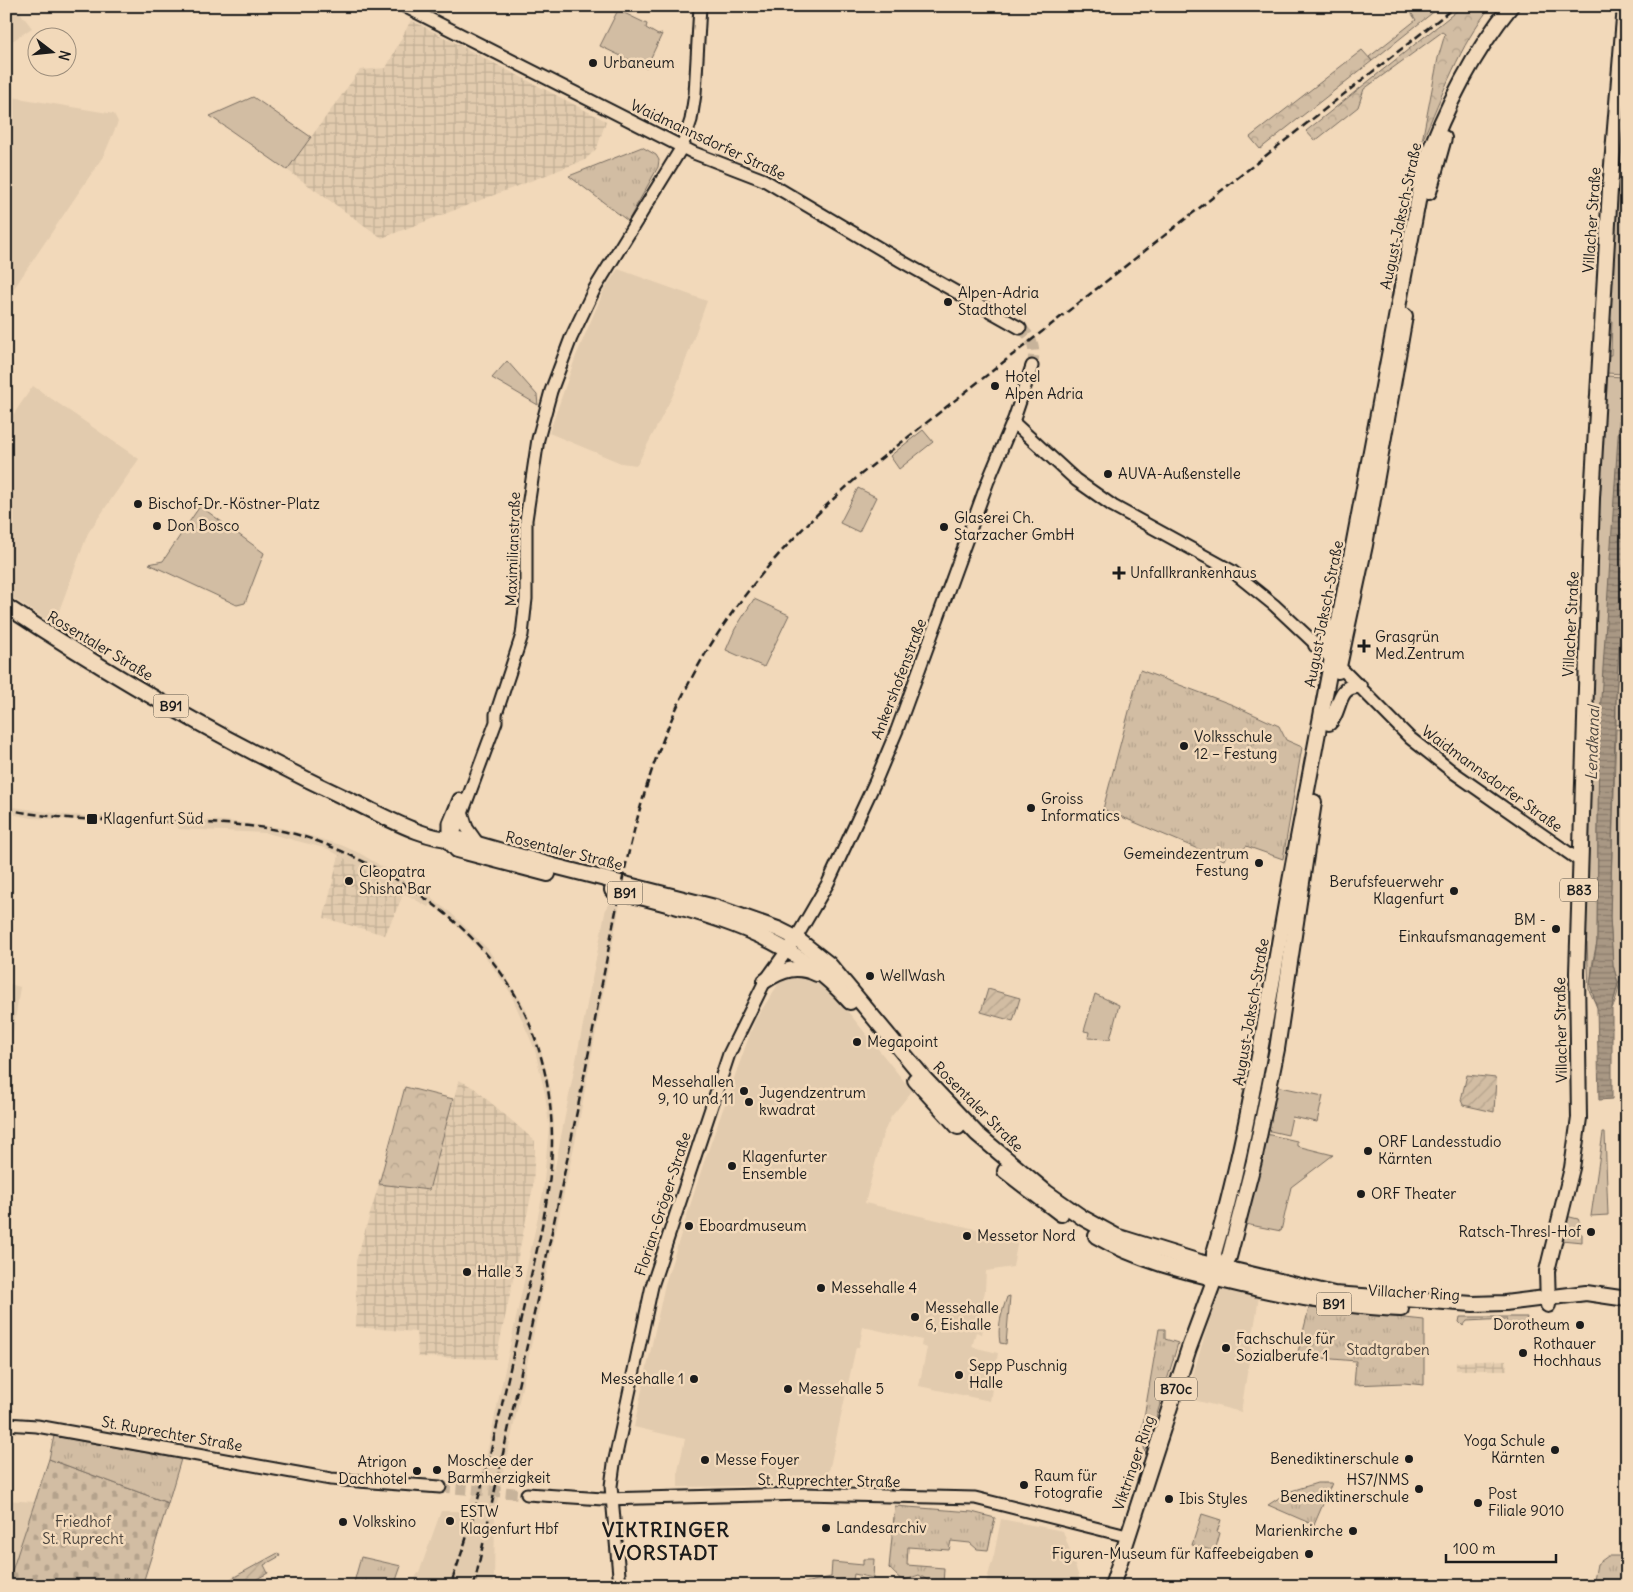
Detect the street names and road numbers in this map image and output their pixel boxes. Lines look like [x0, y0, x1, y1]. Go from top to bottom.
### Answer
street label: Waidmannsdorfer Straße [627, 95, 789, 184]
street label: August-Jaksch-Straße [1376, 141, 1425, 291]
street label: Villacher Straße [1578, 166, 1605, 273]
street label: Maximilianstraße [501, 491, 524, 607]
street label: August-Jaksch-Straße [1300, 539, 1347, 689]
street label: Villacher Straße [1558, 571, 1583, 677]
street label: Rosentaler Straße [44, 607, 157, 685]
street label: Ankershofenstraße [867, 616, 930, 742]
road number: B91 [154, 694, 188, 718]
street label: Waidmannsdorfer Straße [1418, 721, 1566, 836]
street label: Rosentaler Straße [504, 827, 625, 874]
road number: B83 [1560, 878, 1598, 902]
road number: B91 [608, 881, 642, 904]
street label: August-Jaksch-Straße [1228, 937, 1273, 1087]
street label: Villacher Straße [1550, 977, 1571, 1083]
street label: Rosentaler Straße [929, 1058, 1027, 1156]
street label: Florian-Gröger-Straße [630, 1130, 695, 1278]
street label: Villacher Ring [1368, 1281, 1460, 1304]
road number: B91 [1316, 1292, 1352, 1316]
road number: B70c [1155, 1378, 1197, 1400]
street label: St. Ruprechter Straße [100, 1412, 244, 1455]
street label: Viktringer Ring [1108, 1413, 1159, 1513]
street label: St. Ruprechter Straße [757, 1470, 901, 1491]

